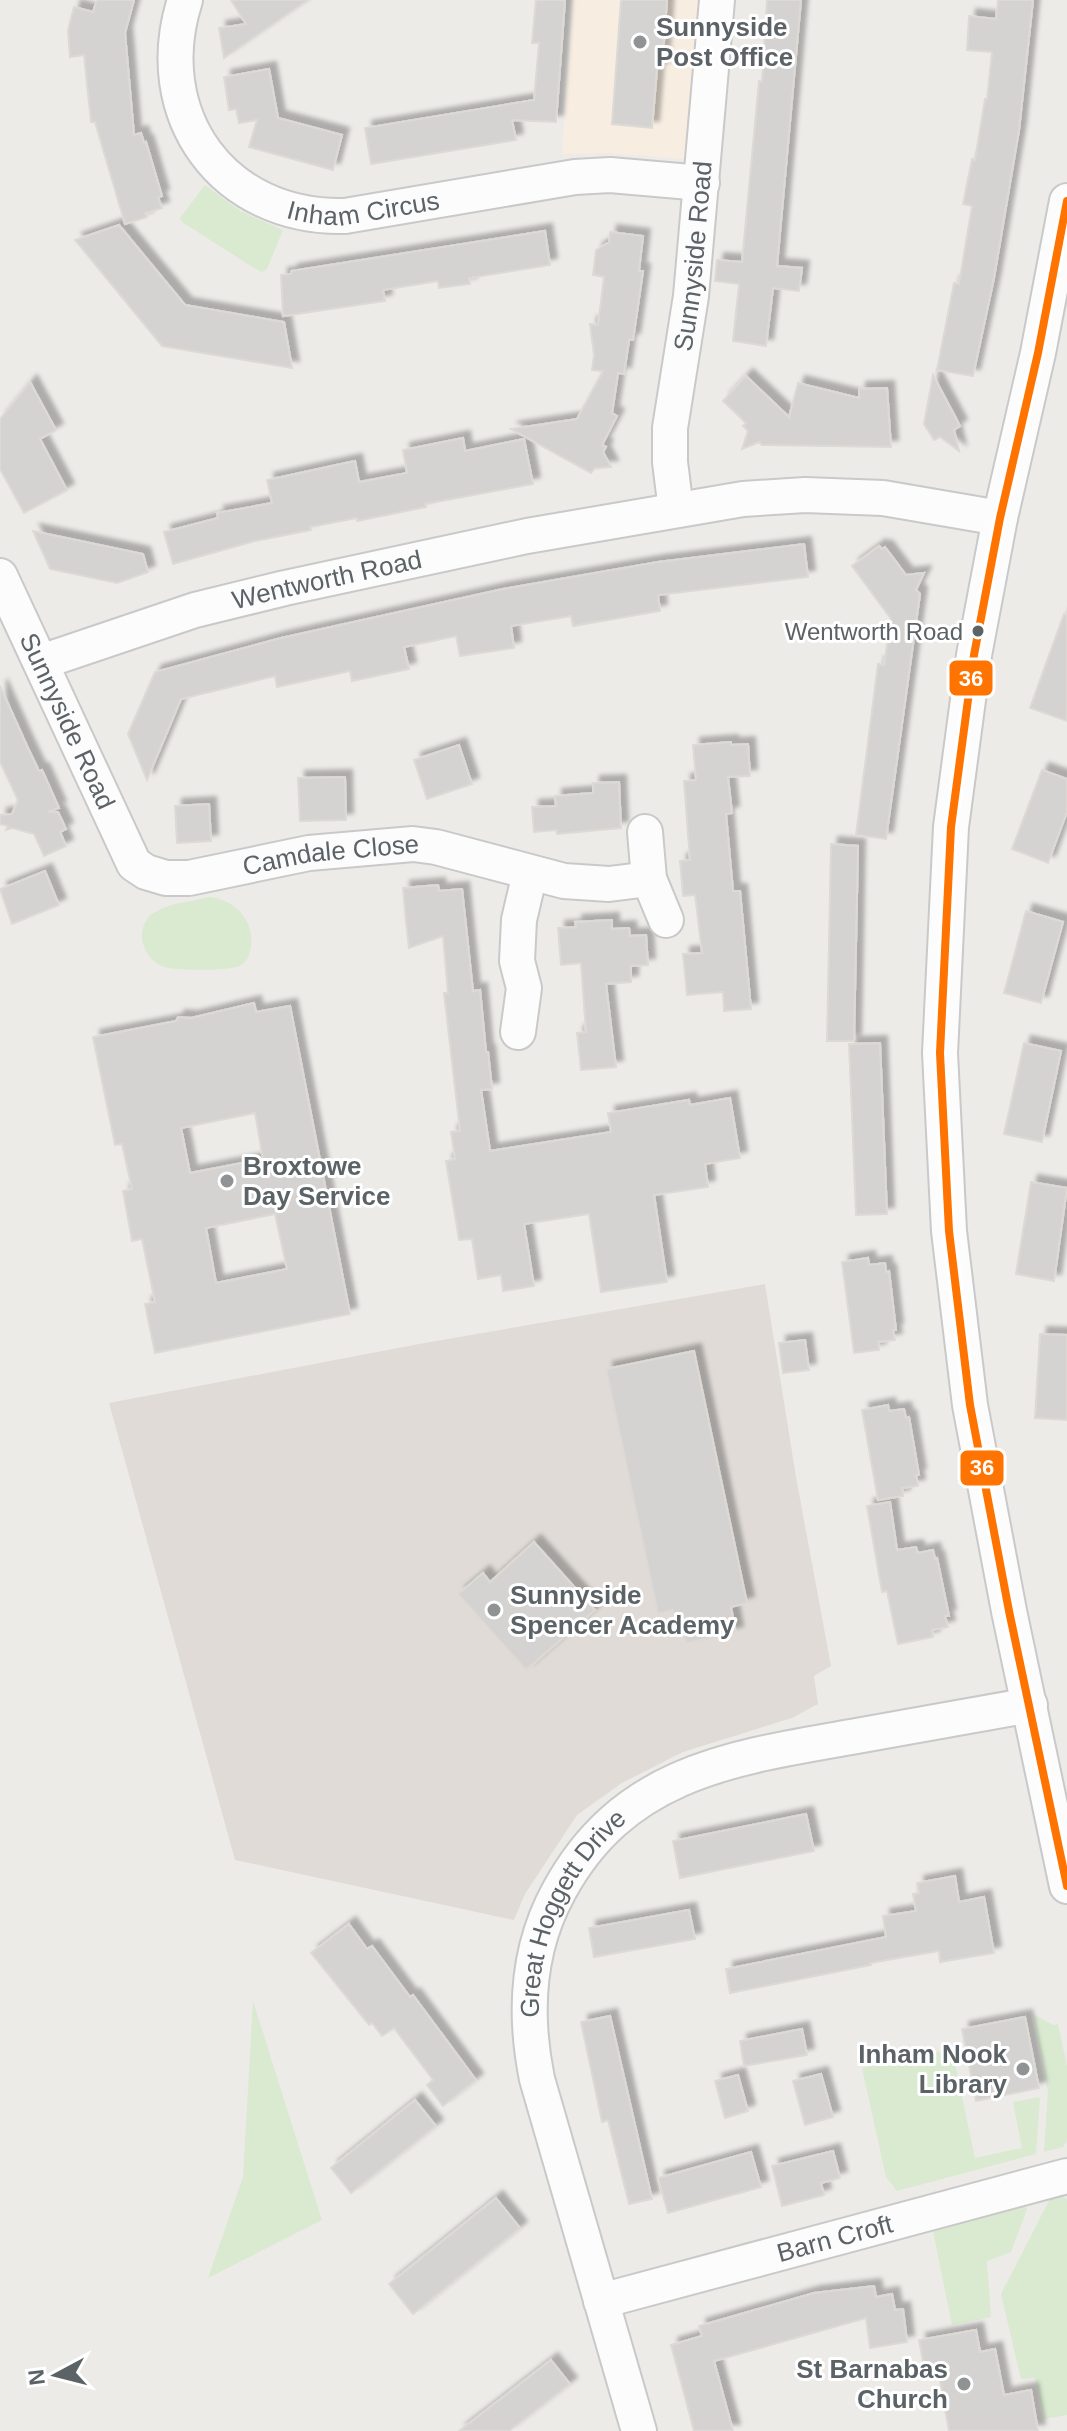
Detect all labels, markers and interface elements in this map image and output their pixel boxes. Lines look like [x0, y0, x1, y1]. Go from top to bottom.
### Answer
place label: Sunnyside Post Office [656, 12, 793, 72]
marker: Sunnyside Post Office [631, 33, 649, 51]
street label: Sunnyside Road [667, 160, 718, 353]
street label: Inham Circus [284, 185, 442, 232]
street label: Wentworth Road [229, 544, 424, 615]
place label: Wentworth Road [785, 618, 963, 645]
marker: Wentworth Road [970, 623, 986, 639]
street label: Sunnyside Road [14, 628, 121, 814]
line badge: 36 [948, 659, 994, 697]
text: 36 [959, 666, 983, 691]
street label: Camdale Close [240, 829, 420, 881]
place label: Broxtowe Day Service [243, 1151, 390, 1211]
marker: Broxtowe Day Service [218, 1172, 236, 1190]
line badge: 36 [959, 1449, 1005, 1487]
text: 36 [970, 1455, 994, 1480]
place label: Sunnyside Spencer Academy [510, 1580, 735, 1640]
marker: Sunnyside Spencer Academy [485, 1601, 503, 1619]
street label: Great Hoggett Drive [515, 1803, 632, 2018]
place label: Inham Nook Library [858, 2039, 1008, 2099]
marker: Inham Nook Library [1014, 2060, 1032, 2078]
street label: Barn Croft [774, 2208, 897, 2268]
north arrow [16, 2335, 96, 2415]
place label: St Barnabas Church [796, 2354, 948, 2414]
text: N [23, 2368, 50, 2387]
marker: St Barnabas Church [955, 2375, 973, 2393]

